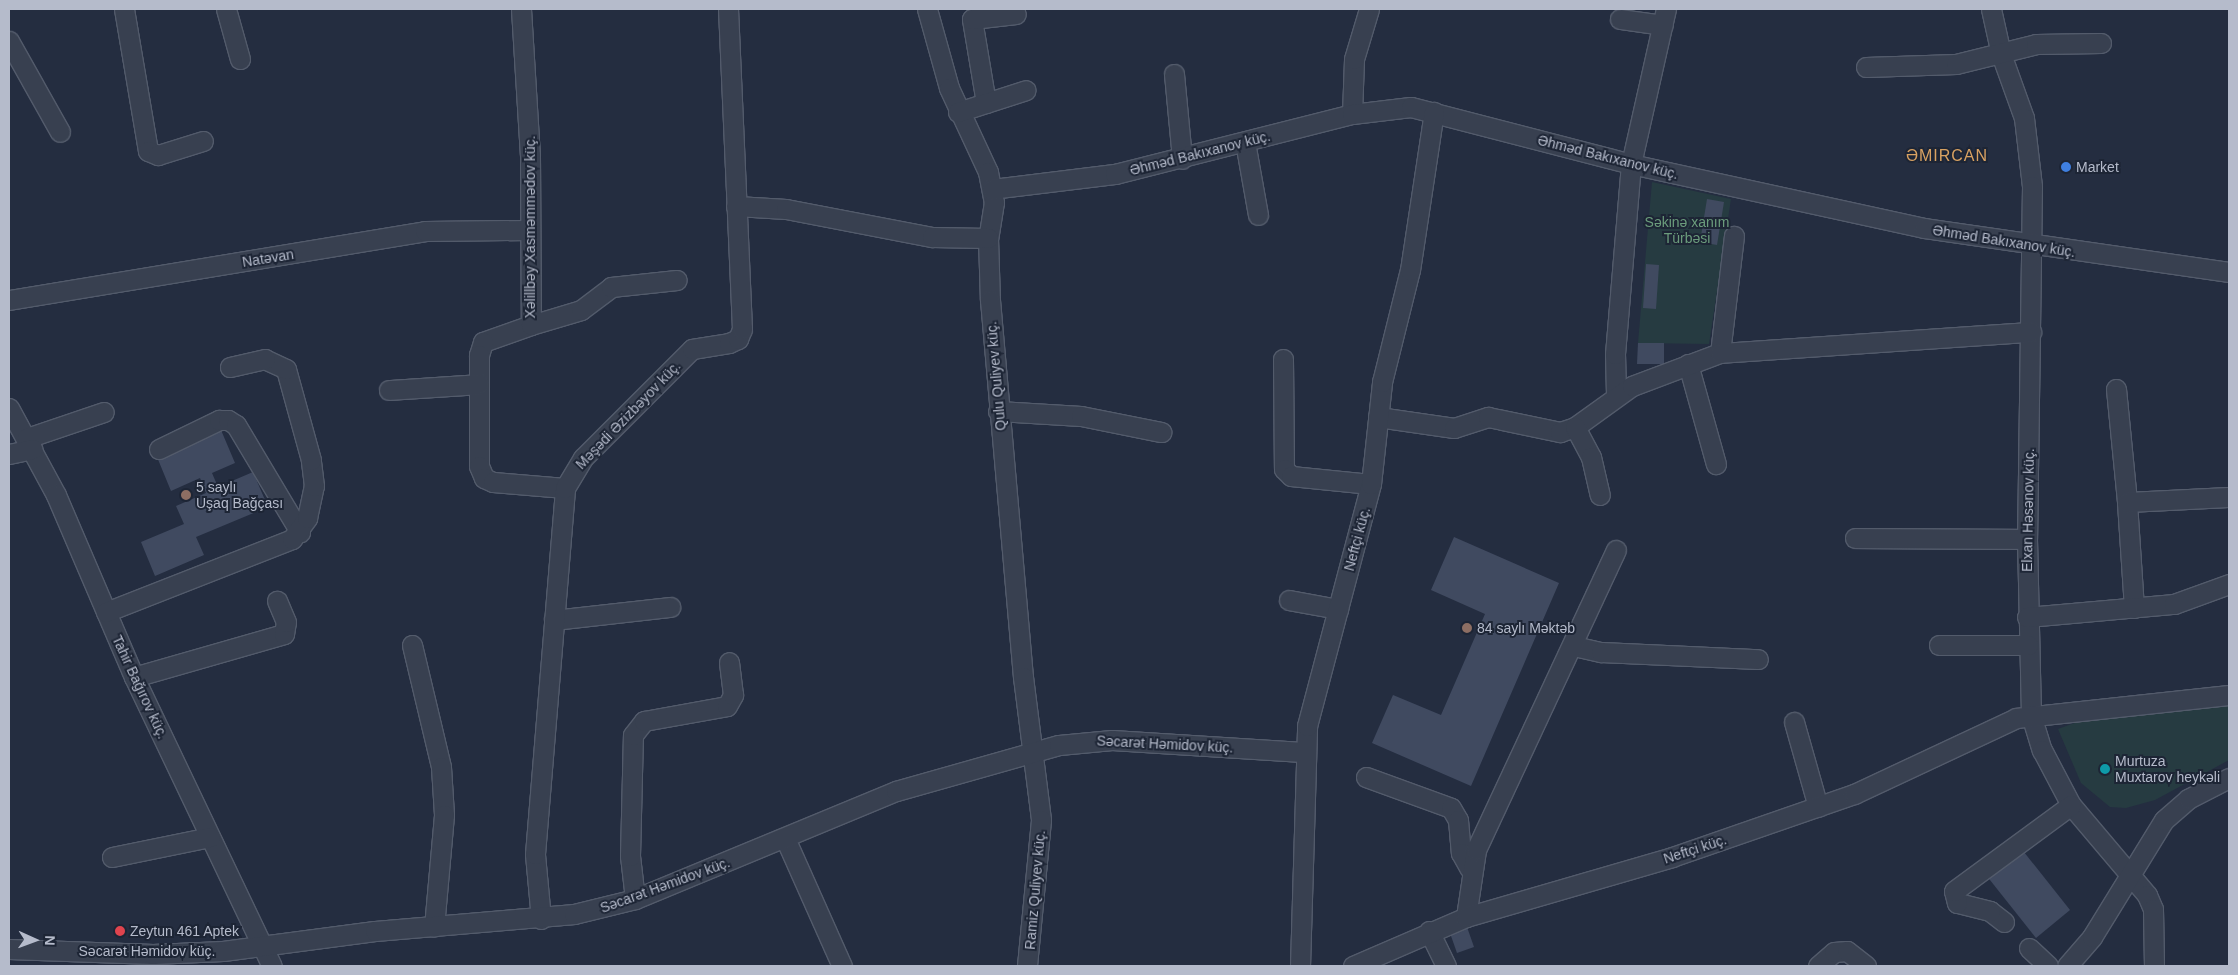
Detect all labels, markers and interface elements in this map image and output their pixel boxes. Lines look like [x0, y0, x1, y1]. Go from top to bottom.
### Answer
street label: Əhməd Bakıxanov küç. [1128, 127, 1272, 179]
street label: Əhməd Bakıxanov küç. [1536, 131, 1680, 183]
street label: Xəlillbəy Xasməmmədov küç. [522, 136, 538, 318]
district label: ƏMIRCAN [1905, 146, 1989, 166]
place label: Market [2076, 159, 2119, 175]
marker: Market [2060, 161, 2072, 173]
park label: Səkinə xanım Türbəsi [1645, 214, 1729, 246]
street label: Əhməd Bakıxanov küç. [1931, 221, 2077, 261]
street label: Natəvan [241, 246, 295, 270]
street label: Qulu Quliyev küç. [983, 321, 1009, 431]
street label: Məşədi Əzizbəyov küç. [572, 358, 684, 472]
street label: Elxan Həsənov küç. [2019, 448, 2037, 572]
place label: 5 saylı Uşaq Bağçası [196, 479, 283, 512]
marker: 5 saylı Uşaq Bağçası [180, 489, 192, 501]
street label: Neftçi küç. [1340, 505, 1374, 573]
place label: 84 saylı Məktəb [1477, 620, 1575, 636]
marker: 84 saylı Məktəb [1461, 622, 1473, 634]
street label: Tahir Bağırov küç. [109, 633, 171, 741]
street label: Səcarət Həmidov küç. [1096, 732, 1234, 756]
place label: Murtuza Muxtarov heykəli [2115, 753, 2220, 786]
marker: Murtuza Muxtarov heykəli [2099, 763, 2111, 775]
street label: Ramiz Quliyev küç. [1021, 830, 1049, 950]
street label: Neftçi küç. [1661, 831, 1729, 867]
street label: Səcarət Həmidov küç. [598, 854, 732, 916]
north arrow [10, 915, 60, 965]
place label: Zeytun 461 Aptek [130, 923, 240, 939]
marker: Zeytun 461 Aptek [114, 925, 126, 937]
text: N [42, 935, 58, 946]
street label: Səcarət Həmidov küç. [79, 943, 215, 959]

